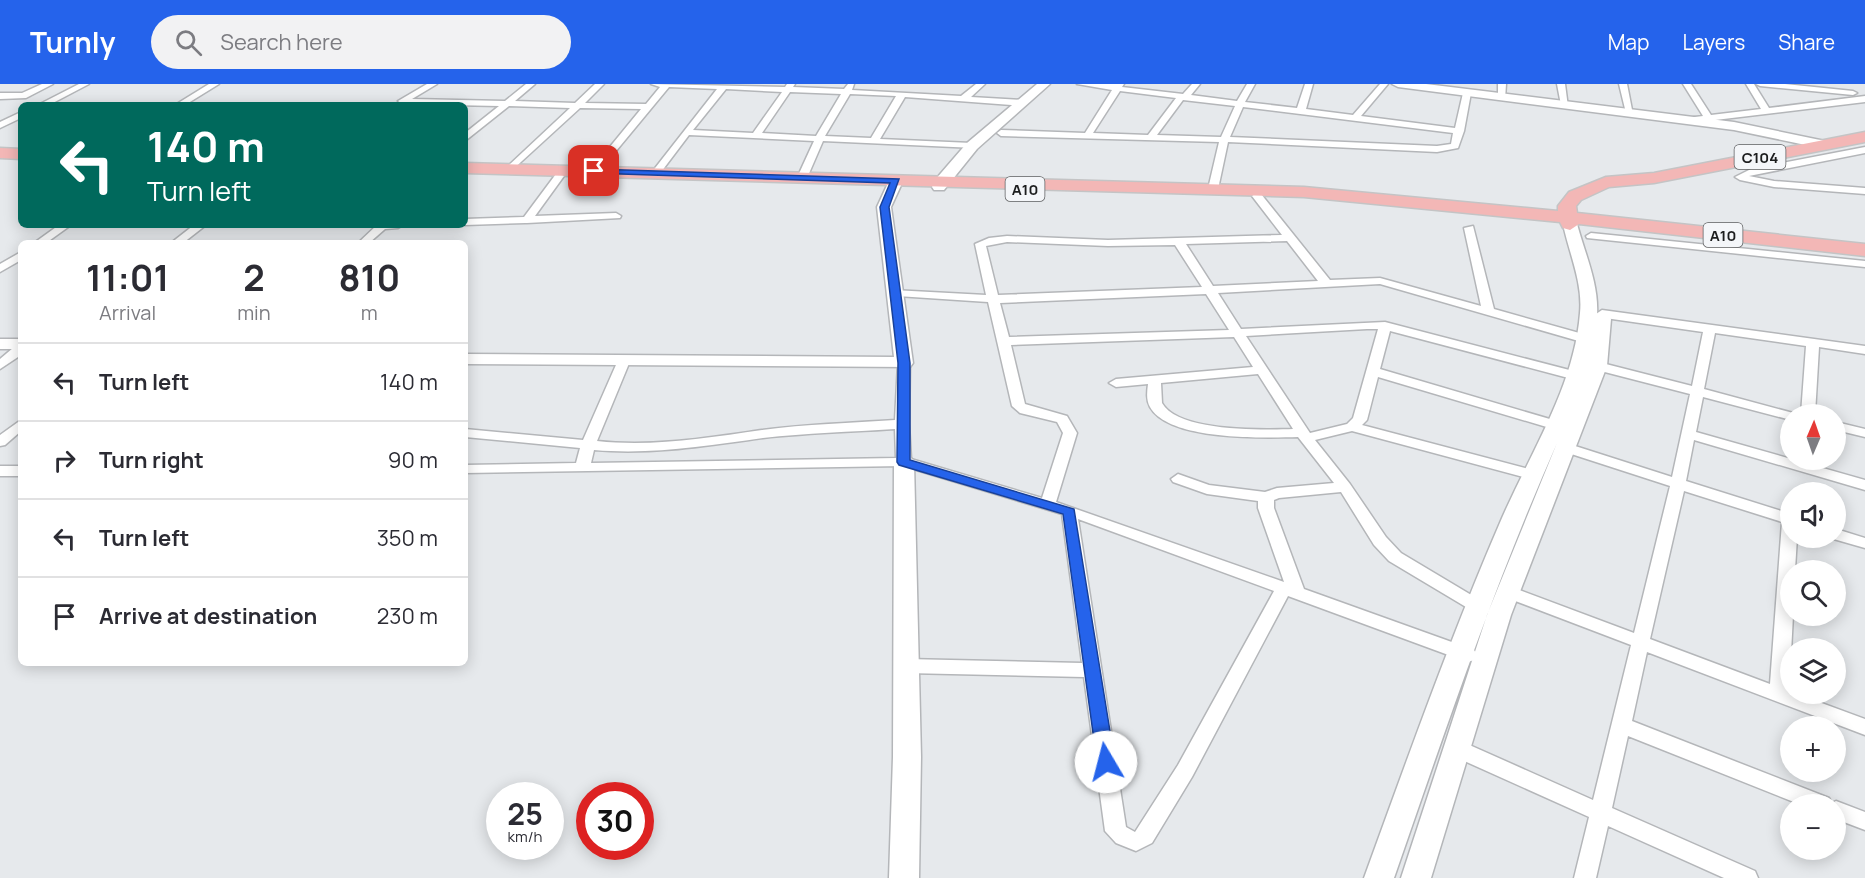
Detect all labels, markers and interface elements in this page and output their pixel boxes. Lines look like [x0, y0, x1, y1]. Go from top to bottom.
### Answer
search box [151, 15, 571, 69]
text: Turnly [30, 23, 115, 61]
icon: search [172, 26, 205, 59]
text: Search here [220, 27, 343, 57]
text: Map [1608, 28, 1649, 56]
text: Layers [1682, 28, 1745, 56]
text: Share [1778, 28, 1835, 56]
text: 140 m [147, 117, 265, 175]
icon: left [48, 126, 126, 204]
pin [568, 145, 619, 196]
road number: C104 [1734, 145, 1786, 169]
icon: arrive [577, 154, 610, 187]
text: Turn left [147, 172, 251, 209]
road number: A10 [1006, 177, 1044, 201]
road number: A10 [1704, 223, 1742, 247]
text: 11:01 [86, 253, 169, 302]
text: 2 [243, 253, 265, 302]
text: 810 [339, 253, 400, 302]
text: Arrival [99, 299, 156, 326]
text: min [237, 299, 271, 326]
text: m [361, 299, 378, 326]
icon: left [48, 366, 81, 399]
text: Turn left [99, 367, 189, 397]
text: 140 m [380, 367, 438, 397]
north arrow [1780, 404, 1846, 470]
map controls [1780, 404, 1846, 860]
icon: right [48, 444, 81, 477]
text: Turn right [99, 445, 204, 475]
text: 90 m [388, 445, 438, 475]
button: sound [1780, 482, 1846, 548]
icon: left [48, 522, 81, 555]
text: Turn left [99, 523, 189, 553]
text: 350 m [377, 523, 438, 553]
button: search [1780, 560, 1846, 626]
icon: arrive [48, 600, 81, 633]
text: Arrive at destination [99, 601, 317, 631]
text: 230 m [377, 601, 438, 631]
button: layers [1780, 638, 1846, 704]
button: + [1780, 716, 1846, 782]
position arrow [1074, 730, 1138, 794]
speed limit sign: 30 [576, 782, 654, 860]
text: 25 [507, 793, 543, 834]
button: − [1780, 794, 1846, 860]
text: km/h [508, 826, 542, 847]

